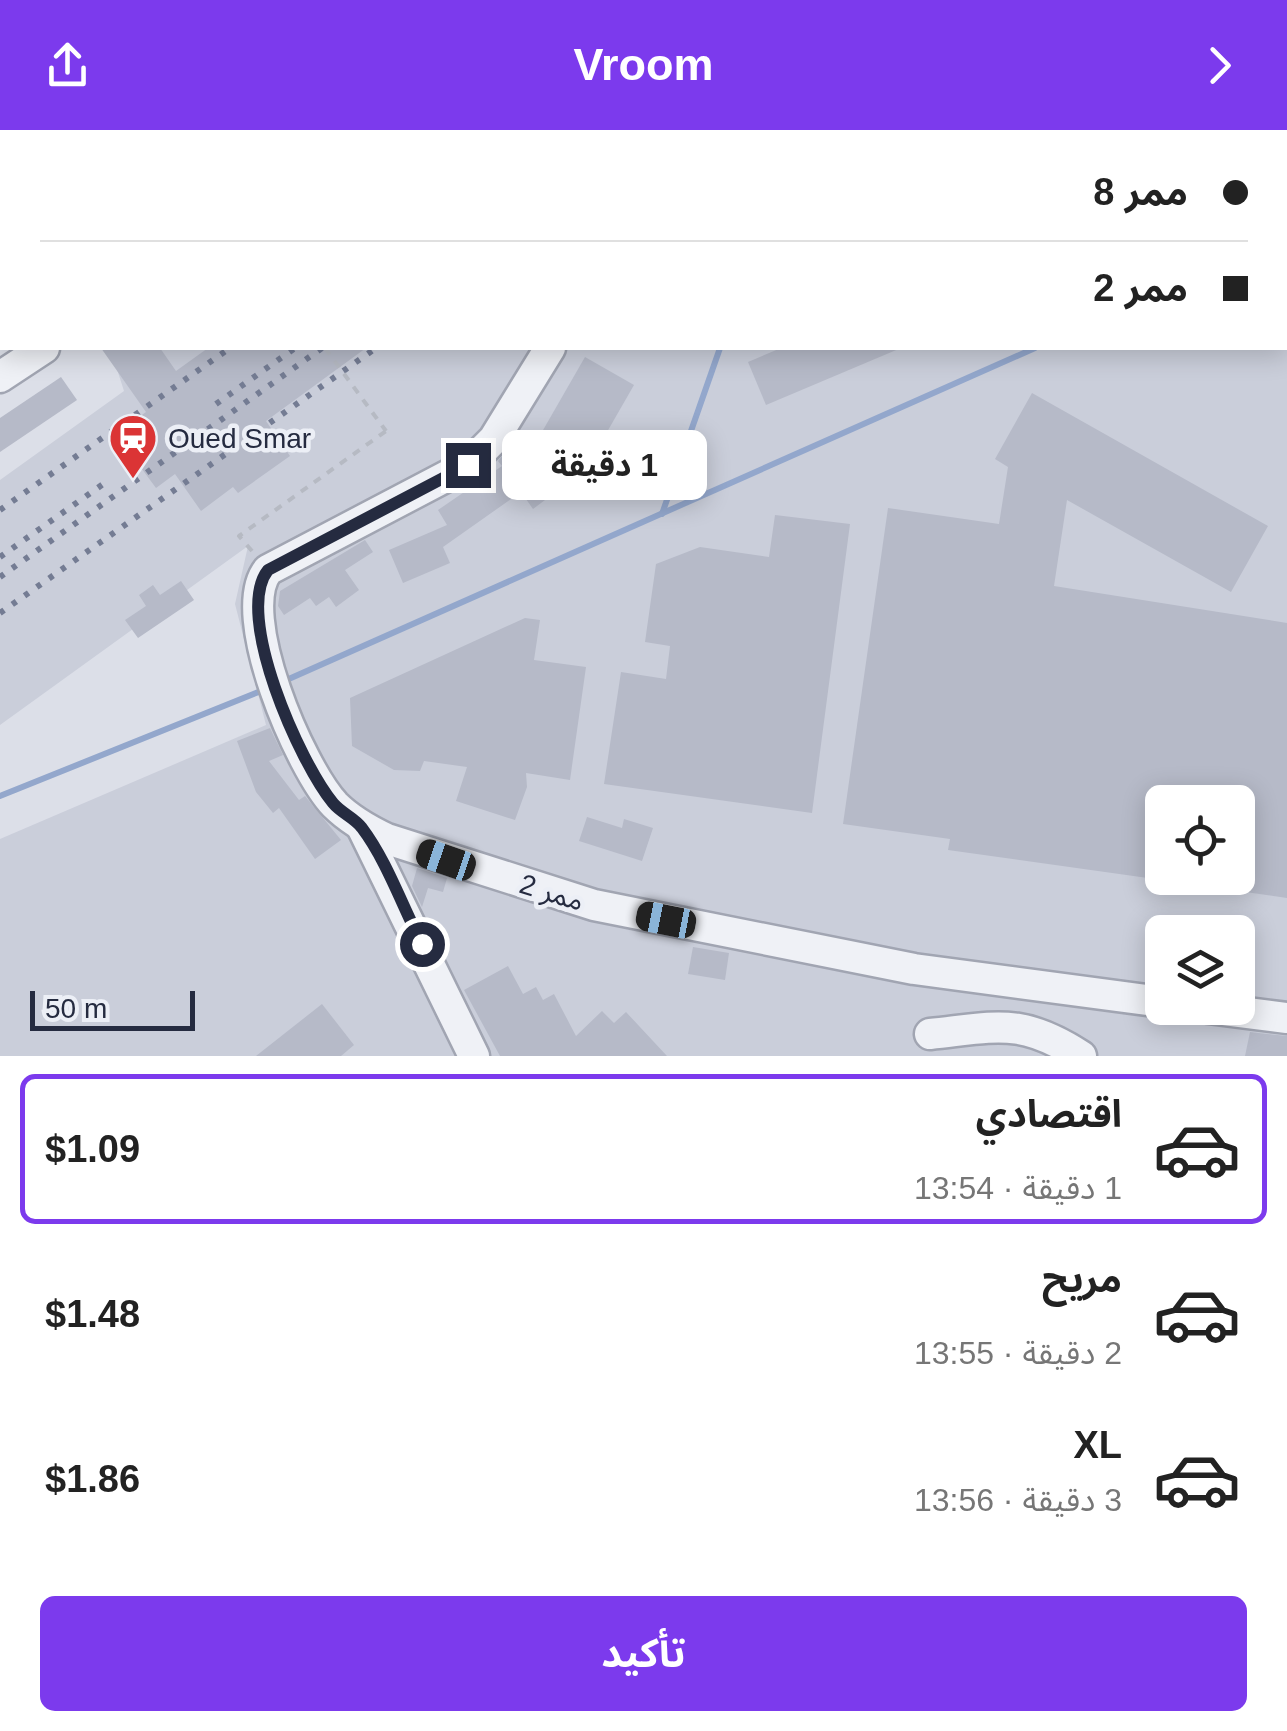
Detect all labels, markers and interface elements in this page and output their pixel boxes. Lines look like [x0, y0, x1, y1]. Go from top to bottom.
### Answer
icon: share [40, 38, 95, 93]
icon: forward [1192, 38, 1247, 93]
text: Vroom [573, 39, 714, 90]
text: ممر 8 [1093, 171, 1188, 213]
text: ممر 2 [1093, 267, 1188, 309]
station icon: Oued Smar [107, 412, 159, 480]
place label: Oued Smar [168, 423, 311, 454]
callout: 1 دقيقة [503, 430, 708, 500]
route end [446, 443, 491, 488]
text: 1 دقيقة [551, 447, 658, 483]
map controls [1145, 785, 1255, 1025]
button: locate [1145, 785, 1255, 895]
car [413, 836, 479, 884]
street label: ممر 2 [516, 868, 588, 918]
car [634, 900, 698, 940]
button: layers [1145, 915, 1255, 1025]
route start [400, 922, 445, 967]
scale bar [30, 986, 195, 1030]
text: 50 m [45, 993, 107, 1024]
text: اقتصادي [976, 1093, 1122, 1135]
icon: car [1152, 1104, 1242, 1194]
text: $1.09 [45, 1128, 140, 1170]
text: 1 دقيقة · 13:54 [914, 1170, 1122, 1206]
text: مريح [1042, 1258, 1122, 1300]
icon: car [1152, 1269, 1242, 1359]
text: $1.48 [45, 1293, 140, 1335]
text: 2 دقيقة · 13:55 [914, 1335, 1122, 1371]
text: XL [1073, 1424, 1122, 1466]
icon: car [1152, 1434, 1242, 1524]
text: $1.86 [45, 1458, 140, 1500]
text: 3 دقيقة · 13:56 [914, 1482, 1122, 1518]
button: تأكيد [40, 1596, 1247, 1711]

